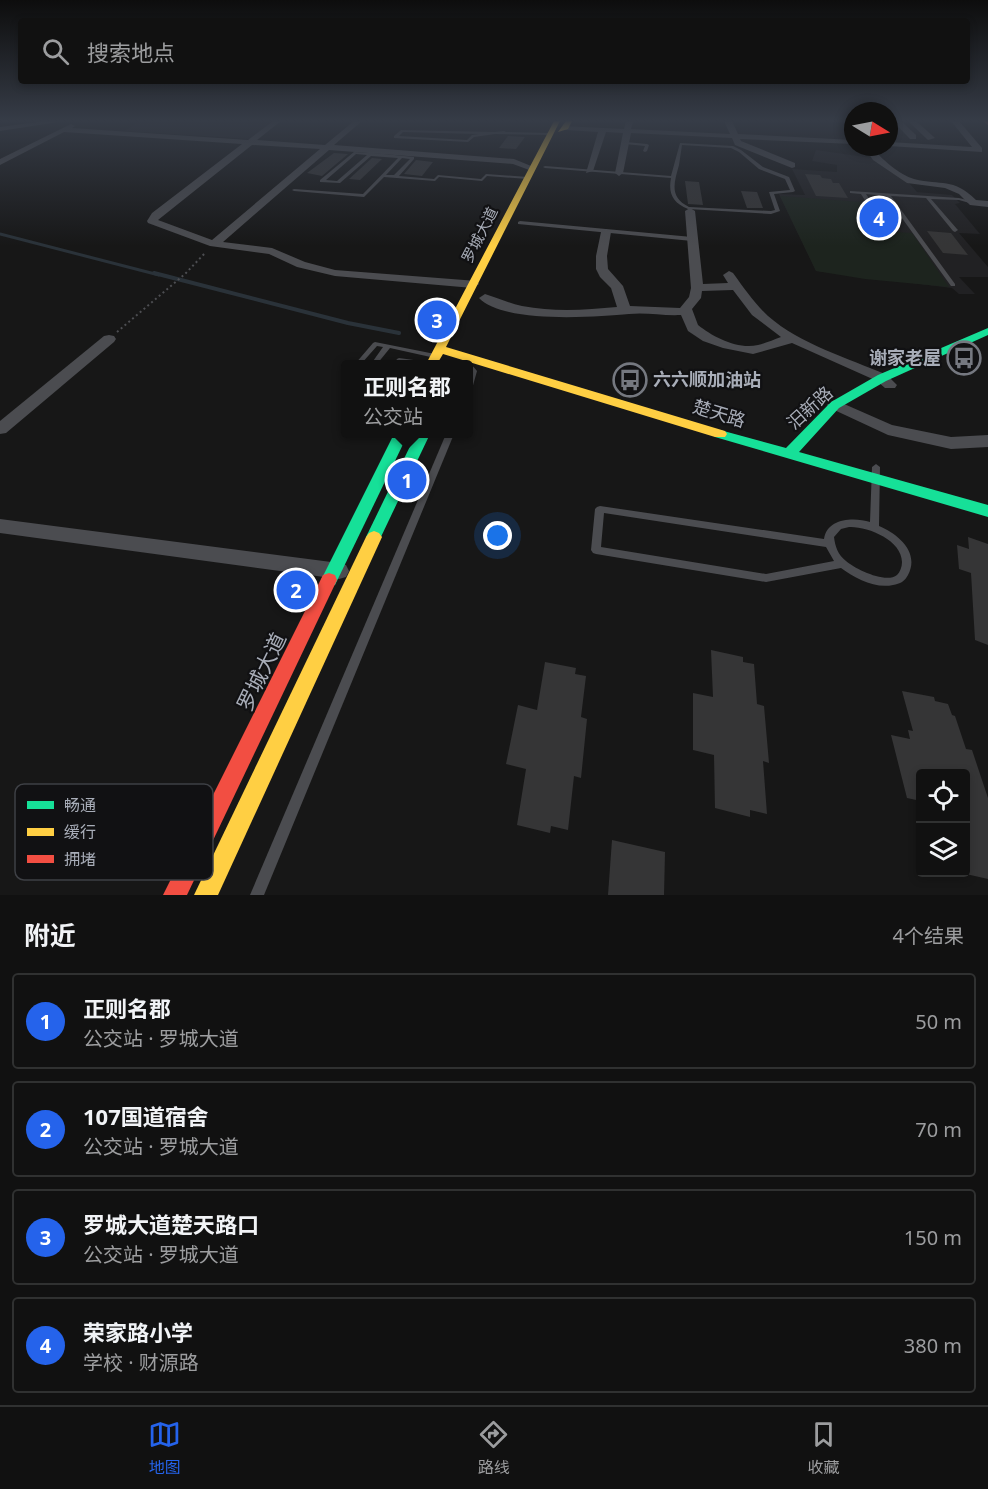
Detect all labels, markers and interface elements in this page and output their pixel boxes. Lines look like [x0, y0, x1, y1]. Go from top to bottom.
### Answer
search box [18, 18, 970, 84]
icon: search [39, 35, 72, 68]
text: 搜索地点 [87, 37, 175, 67]
north arrow [844, 102, 898, 156]
pin: 4 [860, 196, 898, 240]
street label: 罗城大道 [457, 203, 502, 266]
pin: 3 [418, 298, 456, 342]
bus stop icon: 谢家老屋 [946, 340, 982, 376]
place label: 谢家老屋 [869, 345, 941, 369]
popup [341, 360, 473, 438]
bus stop icon: 六六顺加油站 [612, 362, 648, 398]
place label: 六六顺加油站 [653, 367, 761, 391]
text: 正则名郡 [363, 371, 451, 401]
street label: 汨新路 [781, 380, 837, 434]
street label: 楚天路 [690, 394, 749, 432]
text: 公交站 [363, 403, 423, 430]
pin: 1 [388, 458, 426, 502]
your location [483, 521, 512, 550]
pin: 2 [276, 568, 316, 612]
street label: 罗城大道 [230, 628, 292, 715]
map controls [916, 769, 970, 877]
button: locate [916, 769, 970, 823]
legend [15, 784, 213, 880]
text: 畅通 [64, 794, 96, 816]
text: 缓行 [64, 821, 96, 843]
button: layers [916, 823, 970, 877]
text: 拥堵 [64, 848, 96, 870]
text: 附近 [24, 917, 76, 953]
text: 4个结果 [893, 922, 964, 949]
text: 正则名郡 [83, 993, 171, 1023]
text: 1 [40, 1008, 51, 1035]
text: 50 m [915, 1008, 962, 1035]
text: 公交站 · 罗城大道 [83, 1025, 239, 1052]
text: 107国道宿舍 [83, 1101, 209, 1131]
text: 2 [40, 1116, 51, 1143]
text: 70 m [915, 1116, 962, 1143]
text: 公交站 · 罗城大道 [83, 1133, 239, 1160]
text: 罗城大道楚天路口 [83, 1209, 259, 1239]
text: 3 [40, 1224, 51, 1251]
text: 150 m [904, 1224, 962, 1251]
text: 公交站 · 罗城大道 [83, 1241, 239, 1268]
text: 荣家路小学 [83, 1317, 193, 1347]
text: 4 [40, 1332, 51, 1359]
text: 380 m [904, 1332, 962, 1359]
text: 学校 · 财源路 [83, 1349, 199, 1376]
tab: 地图 [148, 1418, 181, 1478]
tab: 路线 [477, 1418, 510, 1478]
tab: 收藏 [807, 1418, 840, 1478]

